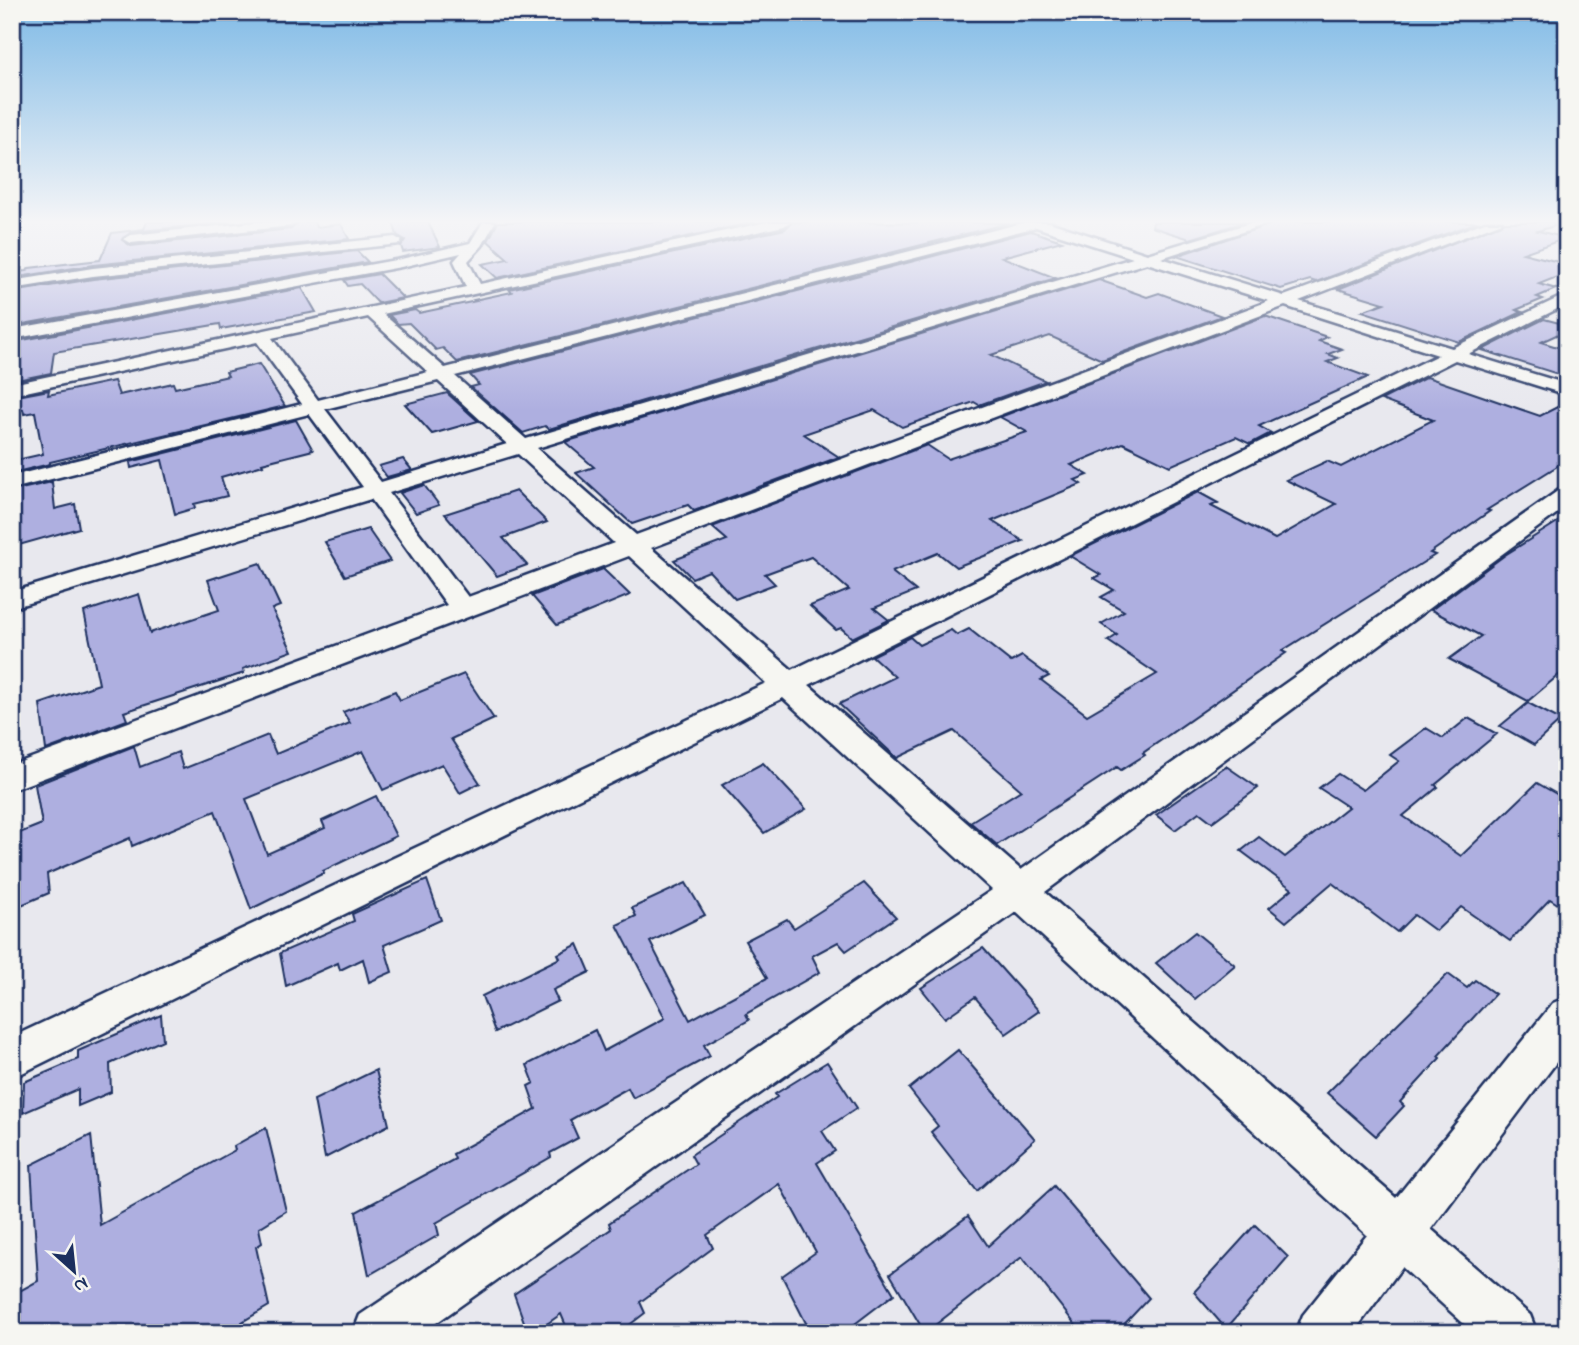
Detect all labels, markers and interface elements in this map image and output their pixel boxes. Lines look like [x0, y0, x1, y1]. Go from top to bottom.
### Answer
north arrow [38, 1236, 108, 1306]
text: N [69, 1269, 92, 1299]

